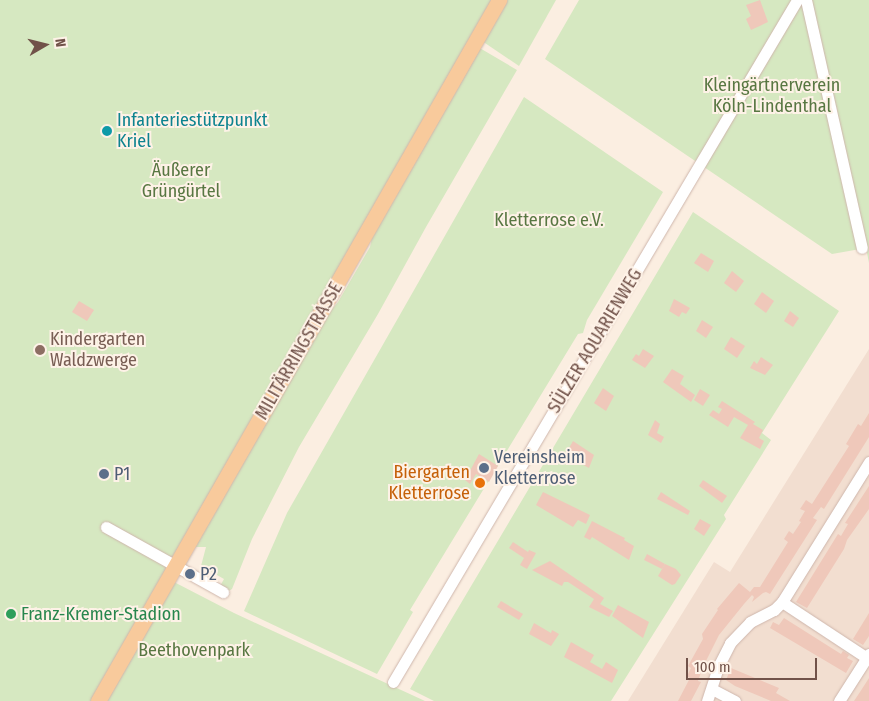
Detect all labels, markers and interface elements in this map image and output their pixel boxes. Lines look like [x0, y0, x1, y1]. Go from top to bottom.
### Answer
north arrow [20, 20, 70, 70]
text: N [51, 37, 69, 48]
park label: Kleingärtnerverein Köln-Lindenthal [704, 75, 840, 118]
place label: Infanteriestützpunkt Kriel [117, 110, 268, 152]
marker: Infanteriestützpunkt Kriel [101, 125, 113, 137]
park label: Äußerer Grüngürtel [142, 160, 220, 202]
park label: Kletterrose e.V. [494, 209, 604, 231]
street label: SÜLZER AQUARIENWEG [543, 265, 647, 417]
street label: MILITÄRRINGSTRASSE [251, 279, 347, 423]
place label: Kindergarten Waldzwerge [50, 329, 145, 372]
marker: Kindergarten Waldzwerge [34, 344, 46, 356]
place label: Vereinsheim Kletterrose [494, 447, 585, 489]
place label: Biergarten Kletterrose [388, 462, 470, 504]
marker: Vereinsheim Kletterrose [478, 462, 490, 474]
place label: P1 [114, 463, 130, 485]
marker: P1 [98, 468, 110, 480]
marker: Biergarten Kletterrose [474, 477, 486, 489]
place label: P2 [200, 563, 217, 585]
marker: P2 [184, 568, 196, 580]
place label: Franz-Kremer-Stadion [21, 603, 181, 625]
marker: Franz-Kremer-Stadion [5, 608, 17, 620]
park label: Beethovenpark [138, 639, 250, 661]
scale bar [689, 648, 820, 680]
text: 100 m [694, 658, 731, 676]

